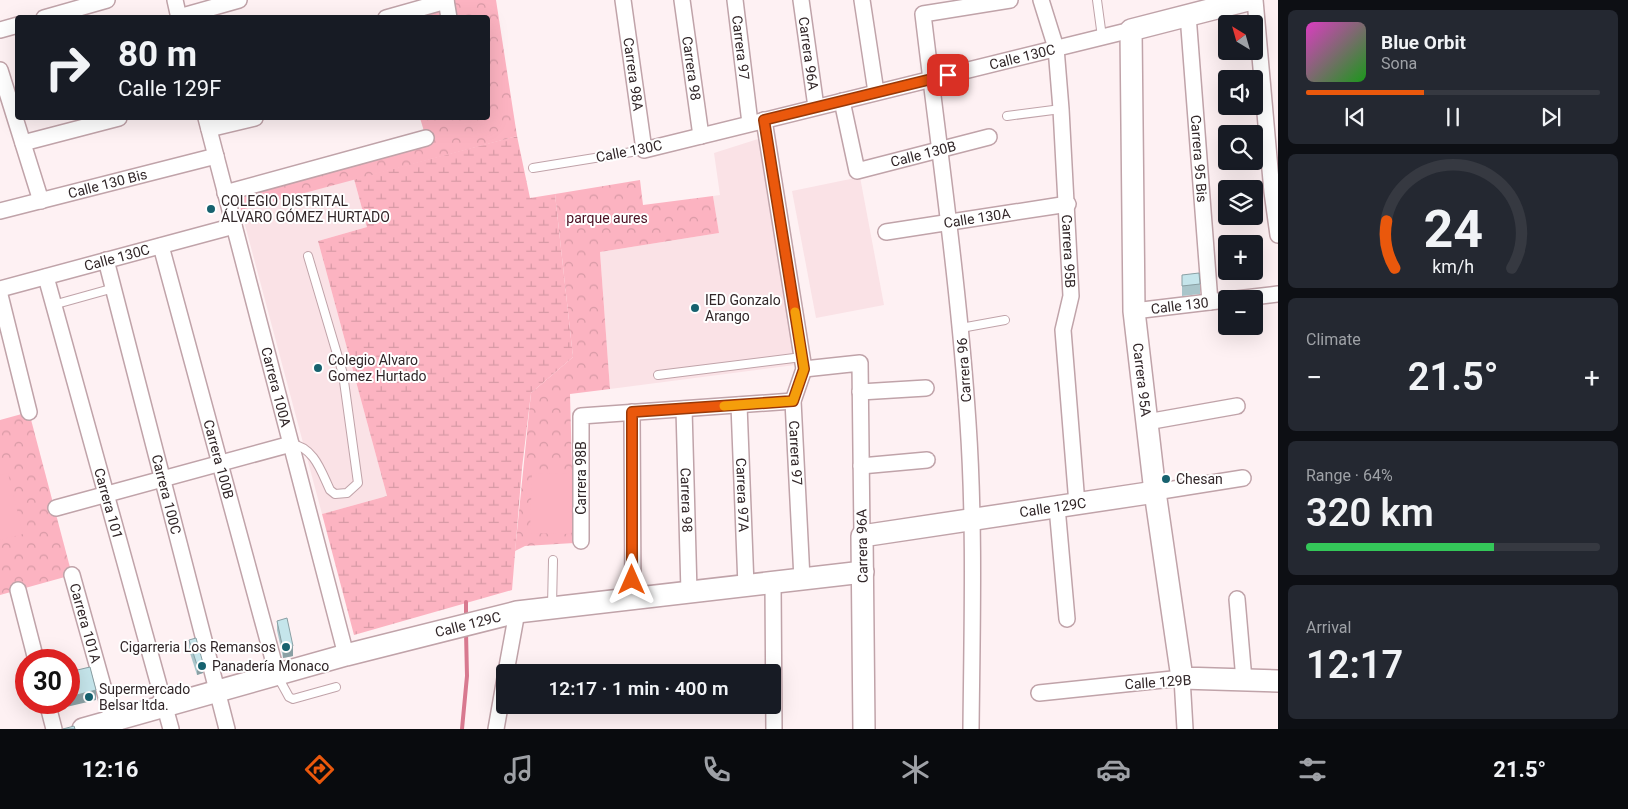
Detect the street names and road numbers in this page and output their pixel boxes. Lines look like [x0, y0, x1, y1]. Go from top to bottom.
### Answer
street label: Carrera 97 [729, 14, 753, 81]
street label: Carrera 96A [795, 16, 822, 91]
street label: Carrera 98 [679, 35, 704, 102]
street label: Carrera 98A [620, 37, 646, 112]
street label: Calle 130C [988, 41, 1057, 73]
street label: Carrera 95 Bis [1188, 114, 1210, 203]
street label: Calle 130C [595, 137, 663, 165]
street label: Calle 130B [889, 138, 958, 170]
street label: Calle 130 Bis [66, 166, 149, 201]
street label: Calle 130A [942, 205, 1011, 231]
street label: Carrera 95B [1059, 214, 1079, 288]
street label: Calle 130C [82, 241, 151, 274]
street label: Calle 130 [1150, 294, 1210, 317]
street label: Carrera 96 [954, 337, 974, 403]
street label: Carrera 95A [1130, 342, 1154, 417]
street label: Carrera 100A [258, 345, 294, 429]
street label: Carrera 100B [200, 418, 237, 501]
street label: Carrera 97 [786, 420, 805, 486]
street label: Carrera 98B [573, 441, 589, 515]
street label: Carrera 100C [148, 453, 184, 536]
street label: Carrera 97A [733, 458, 752, 532]
street label: Carrera 101 [91, 466, 126, 541]
street label: Carrera 98 [678, 467, 695, 533]
street label: Calle 129C [1018, 494, 1087, 520]
street label: Carrera 96A [853, 509, 871, 583]
street label: Carrera 101A [67, 582, 104, 665]
street label: Calle 129C [433, 608, 503, 640]
street label: Calle 129B [1124, 672, 1192, 692]

